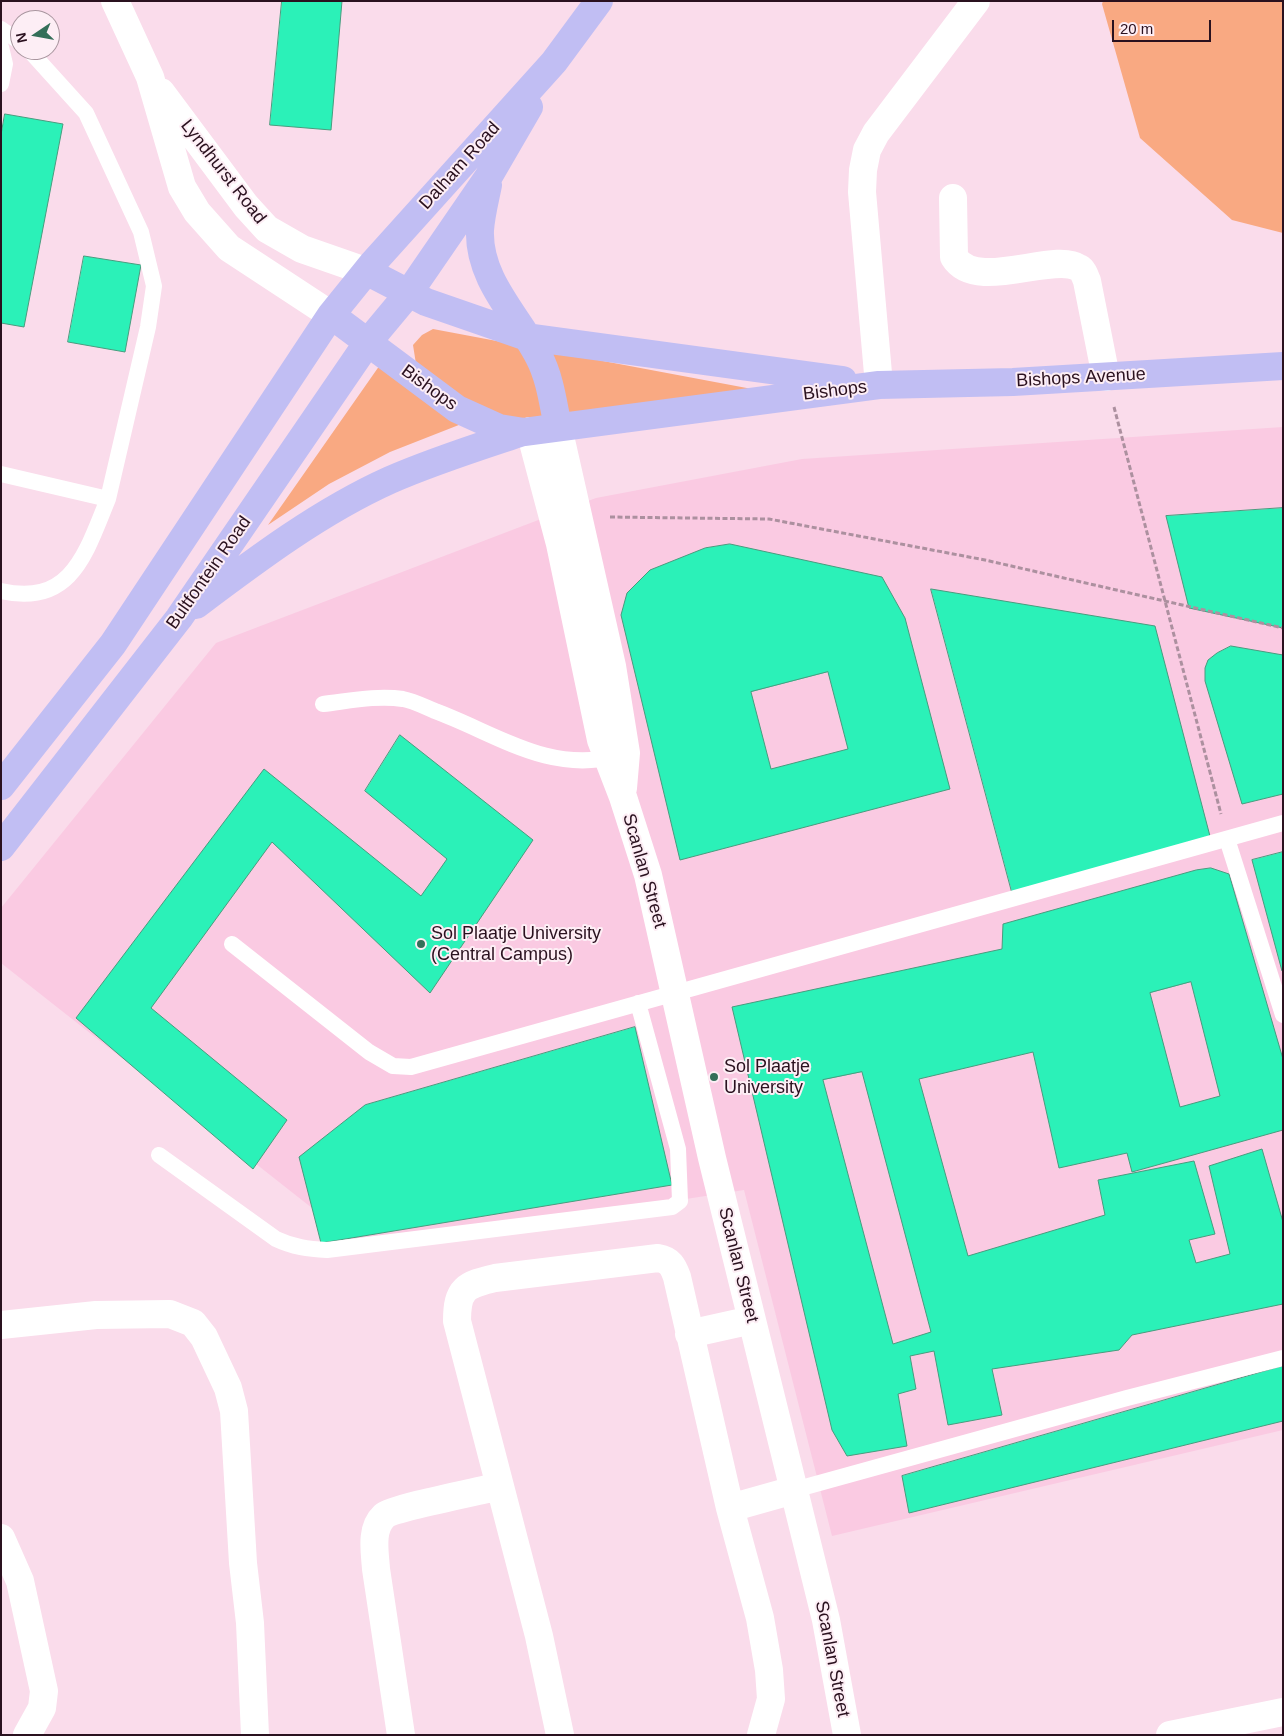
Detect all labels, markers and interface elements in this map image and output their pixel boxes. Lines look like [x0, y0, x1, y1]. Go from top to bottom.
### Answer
north arrow [10, 10, 60, 60]
scale bar [1114, 10, 1213, 42]
text: 20 m [1120, 20, 1153, 37]
text: N [12, 31, 30, 45]
street label: Lyndhurst Road [176, 116, 270, 228]
street label: Dalham Road [415, 118, 505, 214]
street label: Bishops [397, 360, 461, 416]
street label: Bishops Avenue [1016, 364, 1146, 392]
street label: Bishops [802, 376, 868, 406]
street label: Bultfontein Road [162, 512, 256, 634]
street label: Scanlan Street [617, 811, 671, 931]
place label: Sol Plaatje University (Central Campus) [431, 923, 601, 966]
marker: Sol Plaatje University (Central Campus) [415, 938, 427, 950]
place label: Sol Plaatje University [724, 1056, 810, 1098]
marker: Sol Plaatje University [708, 1071, 720, 1083]
street label: Scanlan Street [713, 1205, 763, 1325]
street label: Scanlan Street [810, 1599, 854, 1719]

